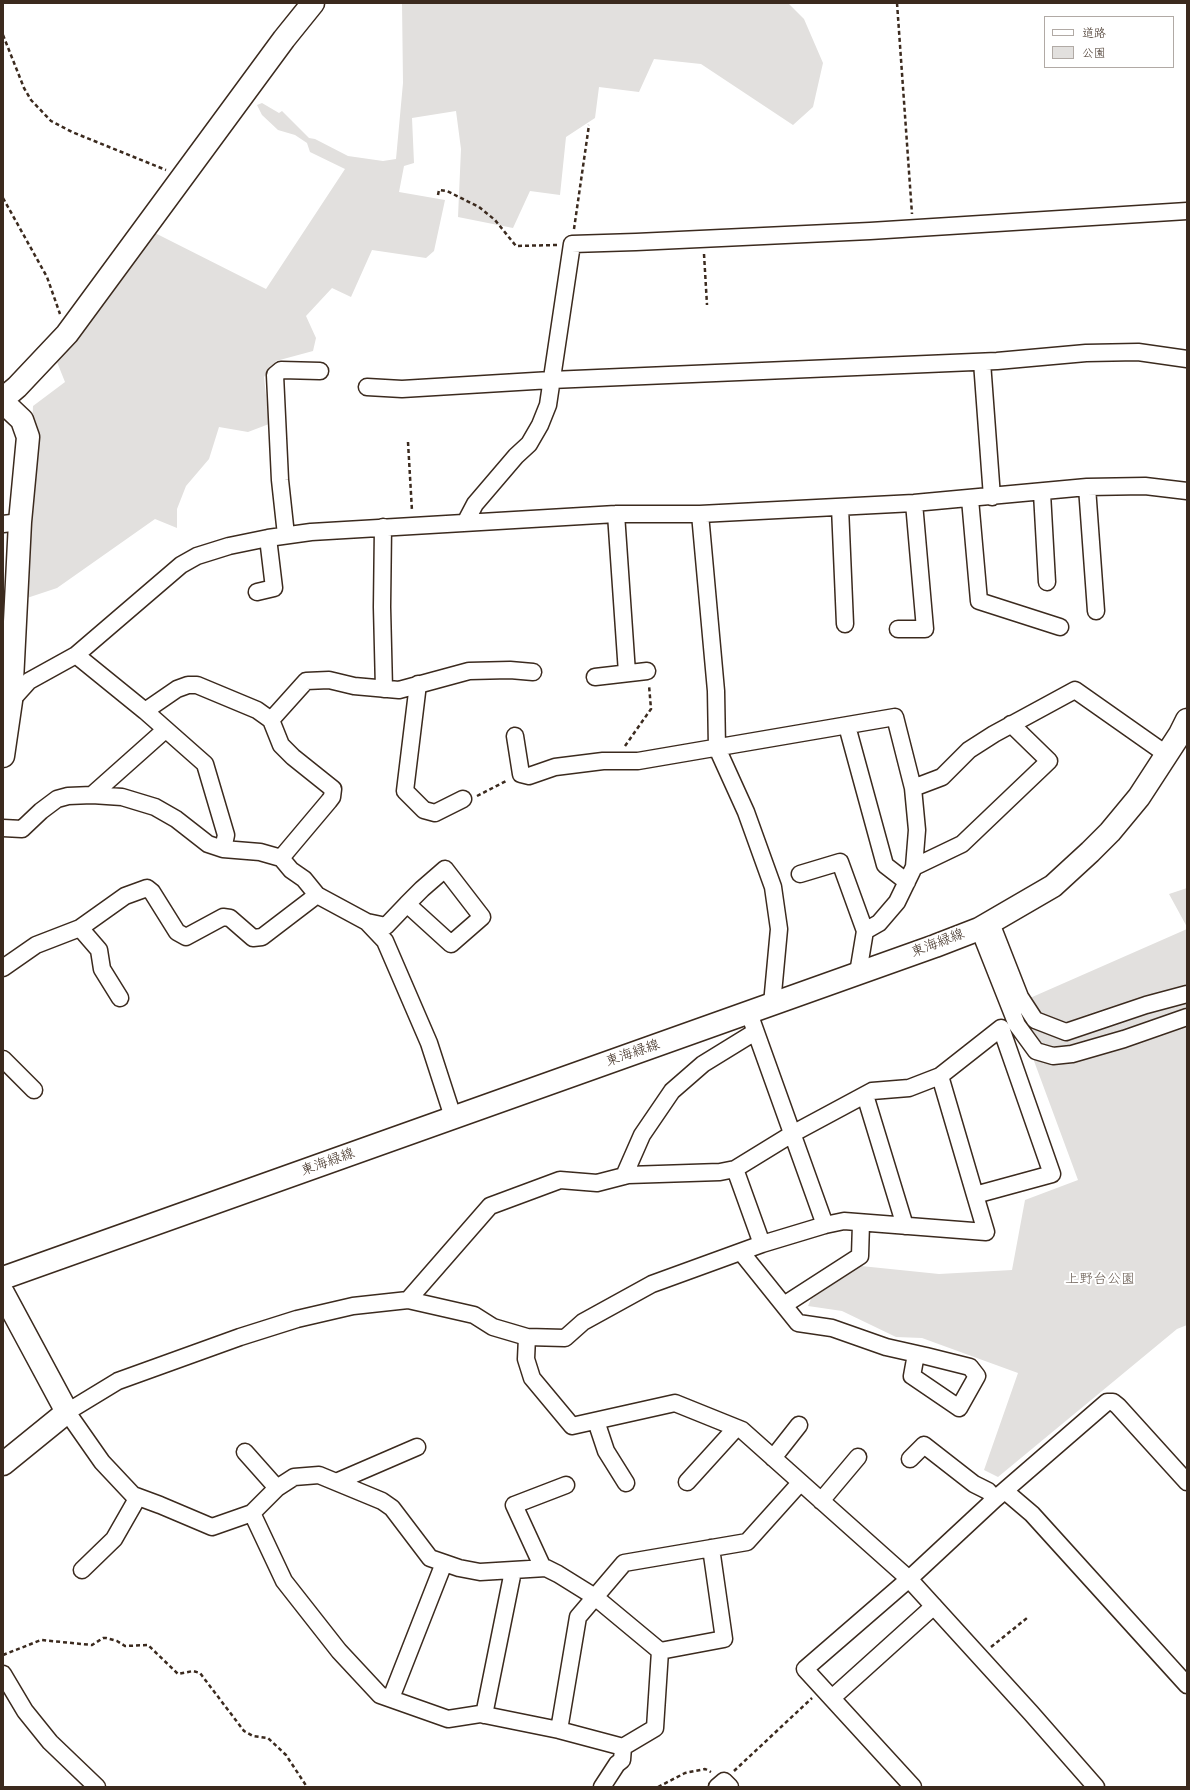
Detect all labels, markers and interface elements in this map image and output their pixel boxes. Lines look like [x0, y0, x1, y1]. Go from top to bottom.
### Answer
legend [1044, 16, 1174, 68]
text: 道路 [1082, 26, 1106, 42]
text: 公園 [1082, 46, 1106, 62]
street label: 東海緑線 [909, 926, 967, 962]
street label: 東海緑線 [604, 1037, 662, 1071]
street label: 東海緑線 [299, 1146, 357, 1180]
park label: 上野台公園 [1065, 1272, 1135, 1288]

